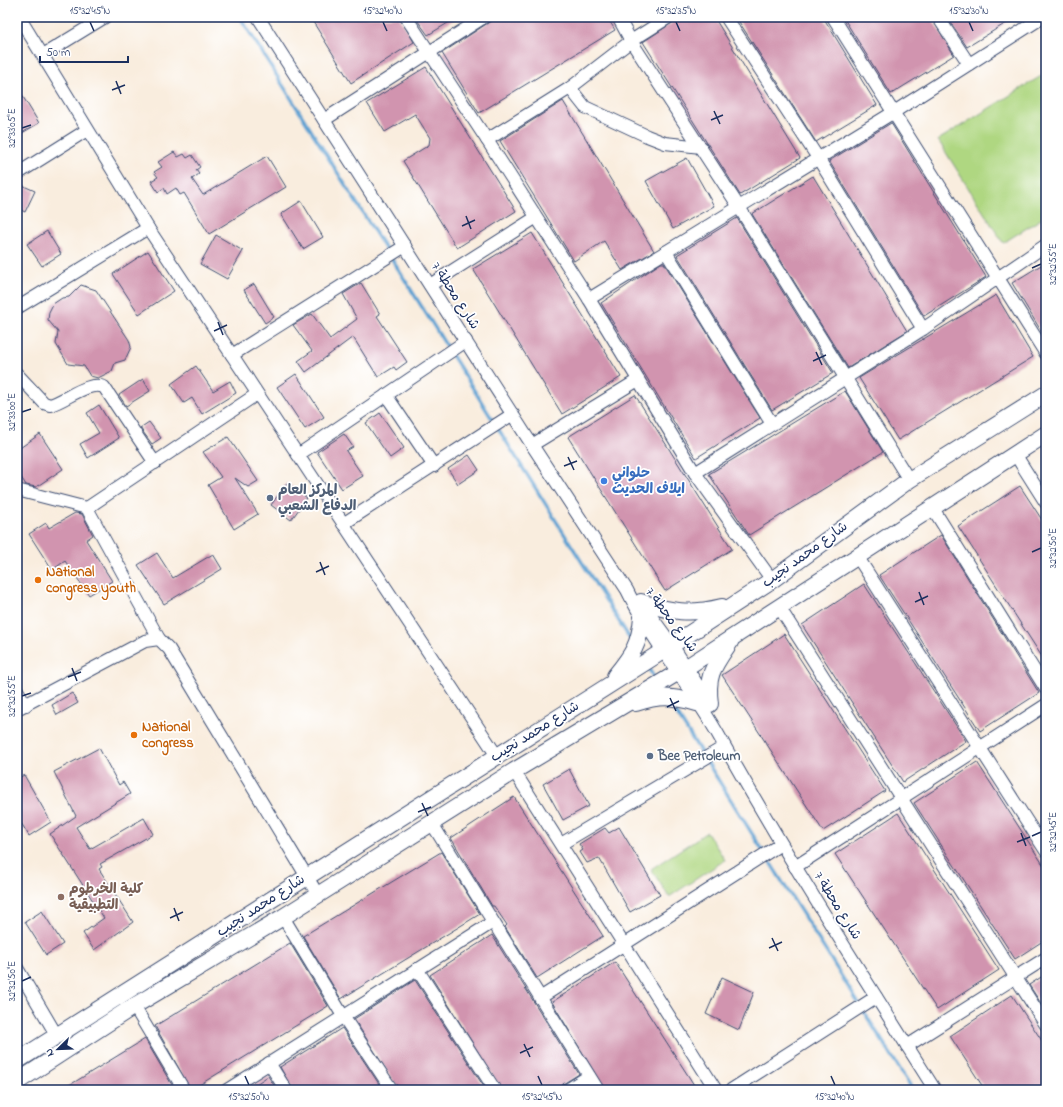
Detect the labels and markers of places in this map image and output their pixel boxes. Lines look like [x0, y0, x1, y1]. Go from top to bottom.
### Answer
place label: حلواني ايلاف الحديث [612, 463, 685, 500]
marker: حلواني ايلاف الحديث [599, 476, 609, 486]
place label: المركز العام الدفاع الشعبي [278, 480, 357, 518]
marker: المركز العام الدفاع الشعبي [265, 493, 275, 503]
place label: National congress youth [46, 562, 136, 601]
marker: National congress youth [33, 575, 43, 585]
place label: National congress [142, 717, 194, 756]
marker: National congress [129, 730, 139, 740]
place label: Bee Petroleum [657, 746, 740, 767]
marker: Bee Petroleum [645, 751, 655, 761]
place label: كلية الخرطوم التطبيقية [69, 879, 144, 916]
marker: كلية الخرطوم التطبيقية [56, 892, 66, 902]

